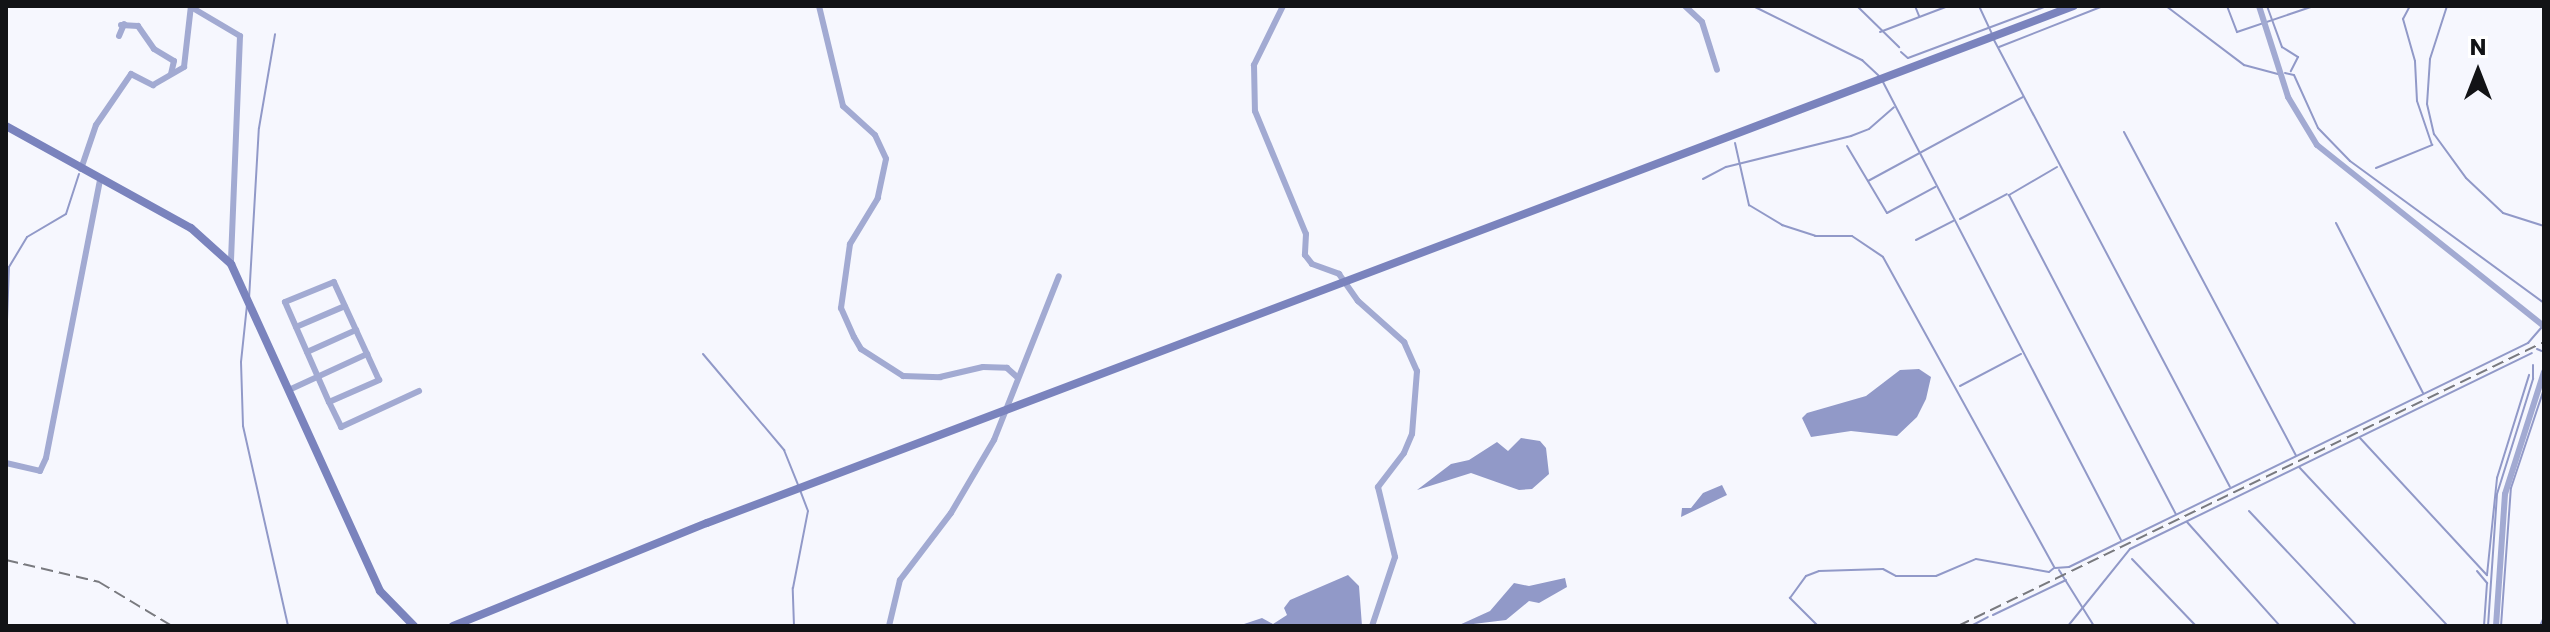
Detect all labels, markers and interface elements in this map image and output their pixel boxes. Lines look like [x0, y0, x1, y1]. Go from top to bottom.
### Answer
north arrow [2438, 32, 2518, 112]
text: N [2470, 32, 2486, 63]

